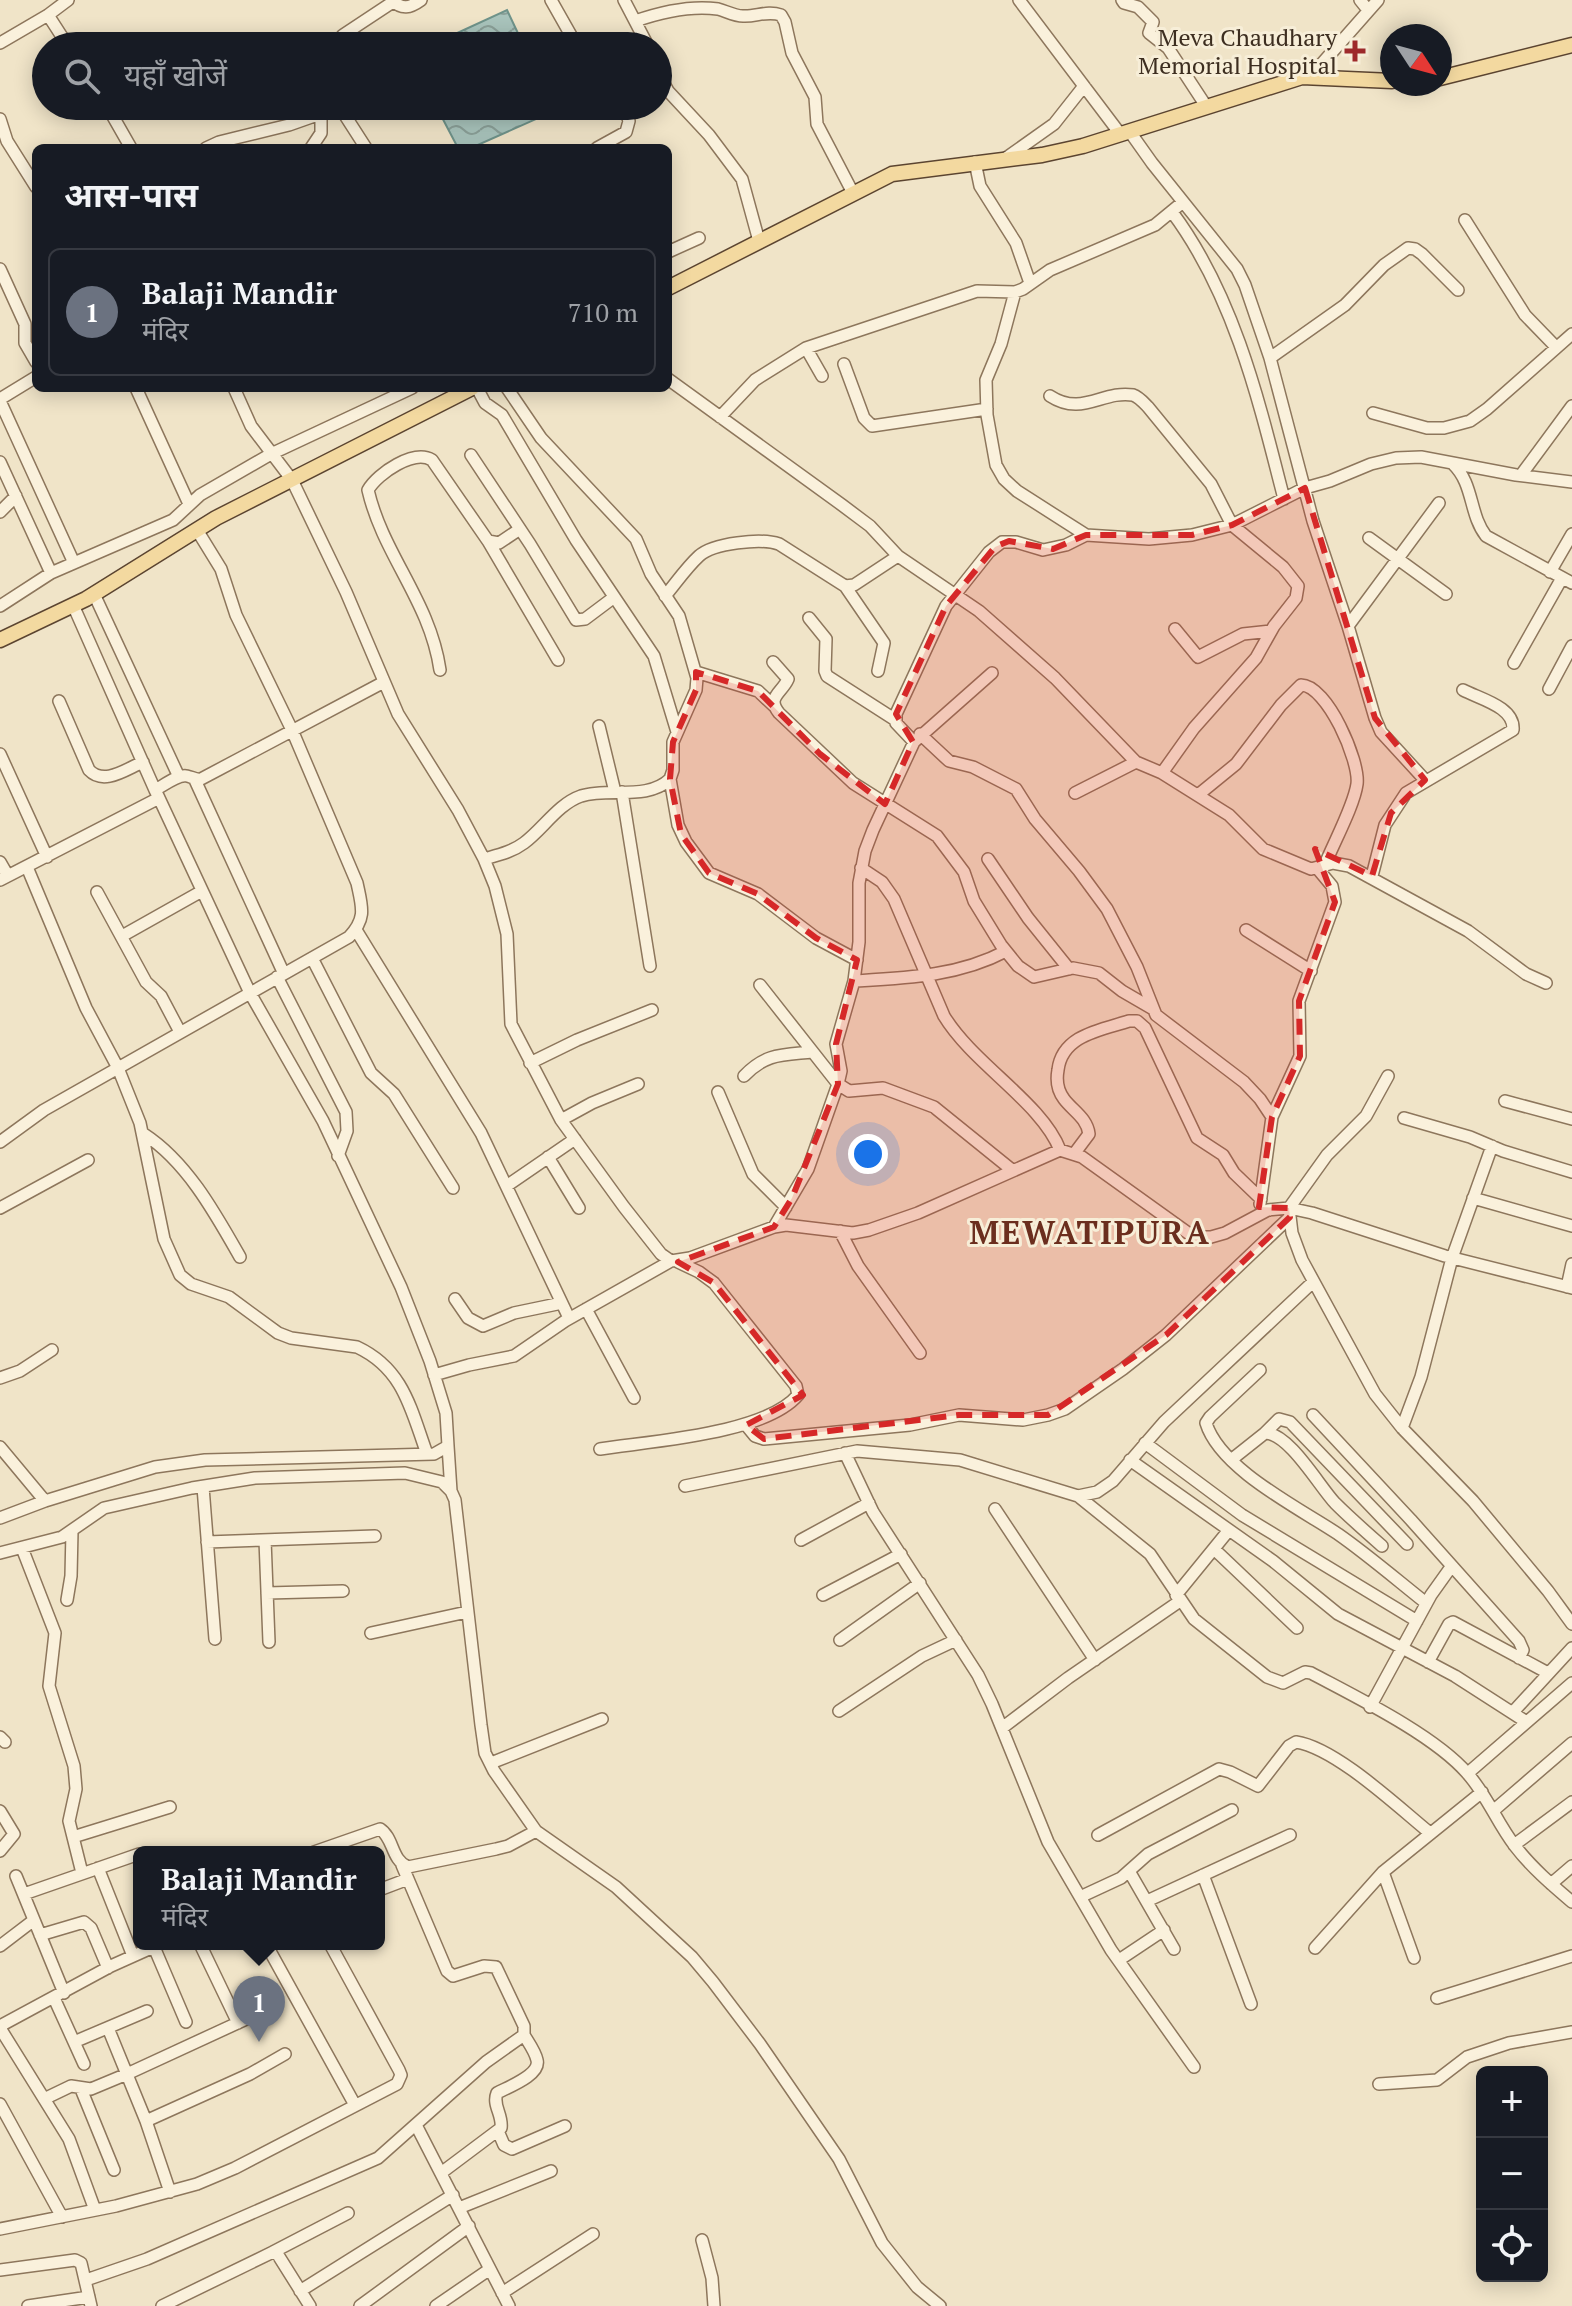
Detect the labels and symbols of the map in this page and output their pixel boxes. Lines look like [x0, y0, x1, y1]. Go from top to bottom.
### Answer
place label: Meva Chaudhary Memorial Hospital [1138, 21, 1338, 81]
north arrow [1380, 24, 1452, 96]
marker: Meva Chaudhary Memorial Hospital [1344, 40, 1366, 62]
your location [848, 1134, 888, 1174]
district label: MEWATIPURA [969, 1211, 1211, 1253]
pin: 1 [233, 1976, 285, 2042]

